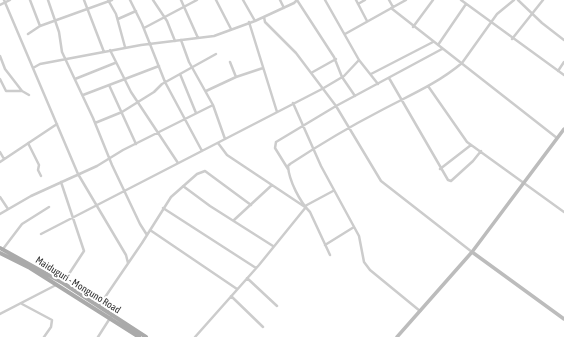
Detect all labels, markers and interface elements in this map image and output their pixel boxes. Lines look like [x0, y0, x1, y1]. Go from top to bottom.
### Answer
street label: Maiduguri - Monguno Road [33, 254, 123, 316]

